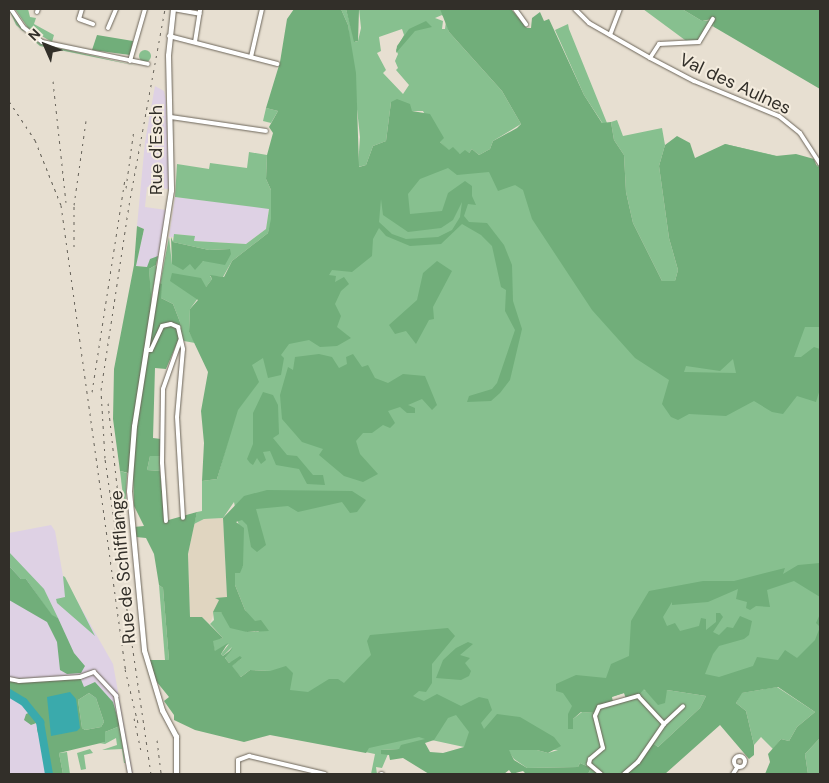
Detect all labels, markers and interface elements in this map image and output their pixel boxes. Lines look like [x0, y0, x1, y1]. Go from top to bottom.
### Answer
north arrow [20, 20, 70, 70]
text: N [24, 25, 44, 45]
street label: Val des Aulnes [676, 49, 794, 119]
street label: Rue d'Esch [145, 105, 167, 195]
street label: Rue de Schifflange [106, 489, 140, 645]

